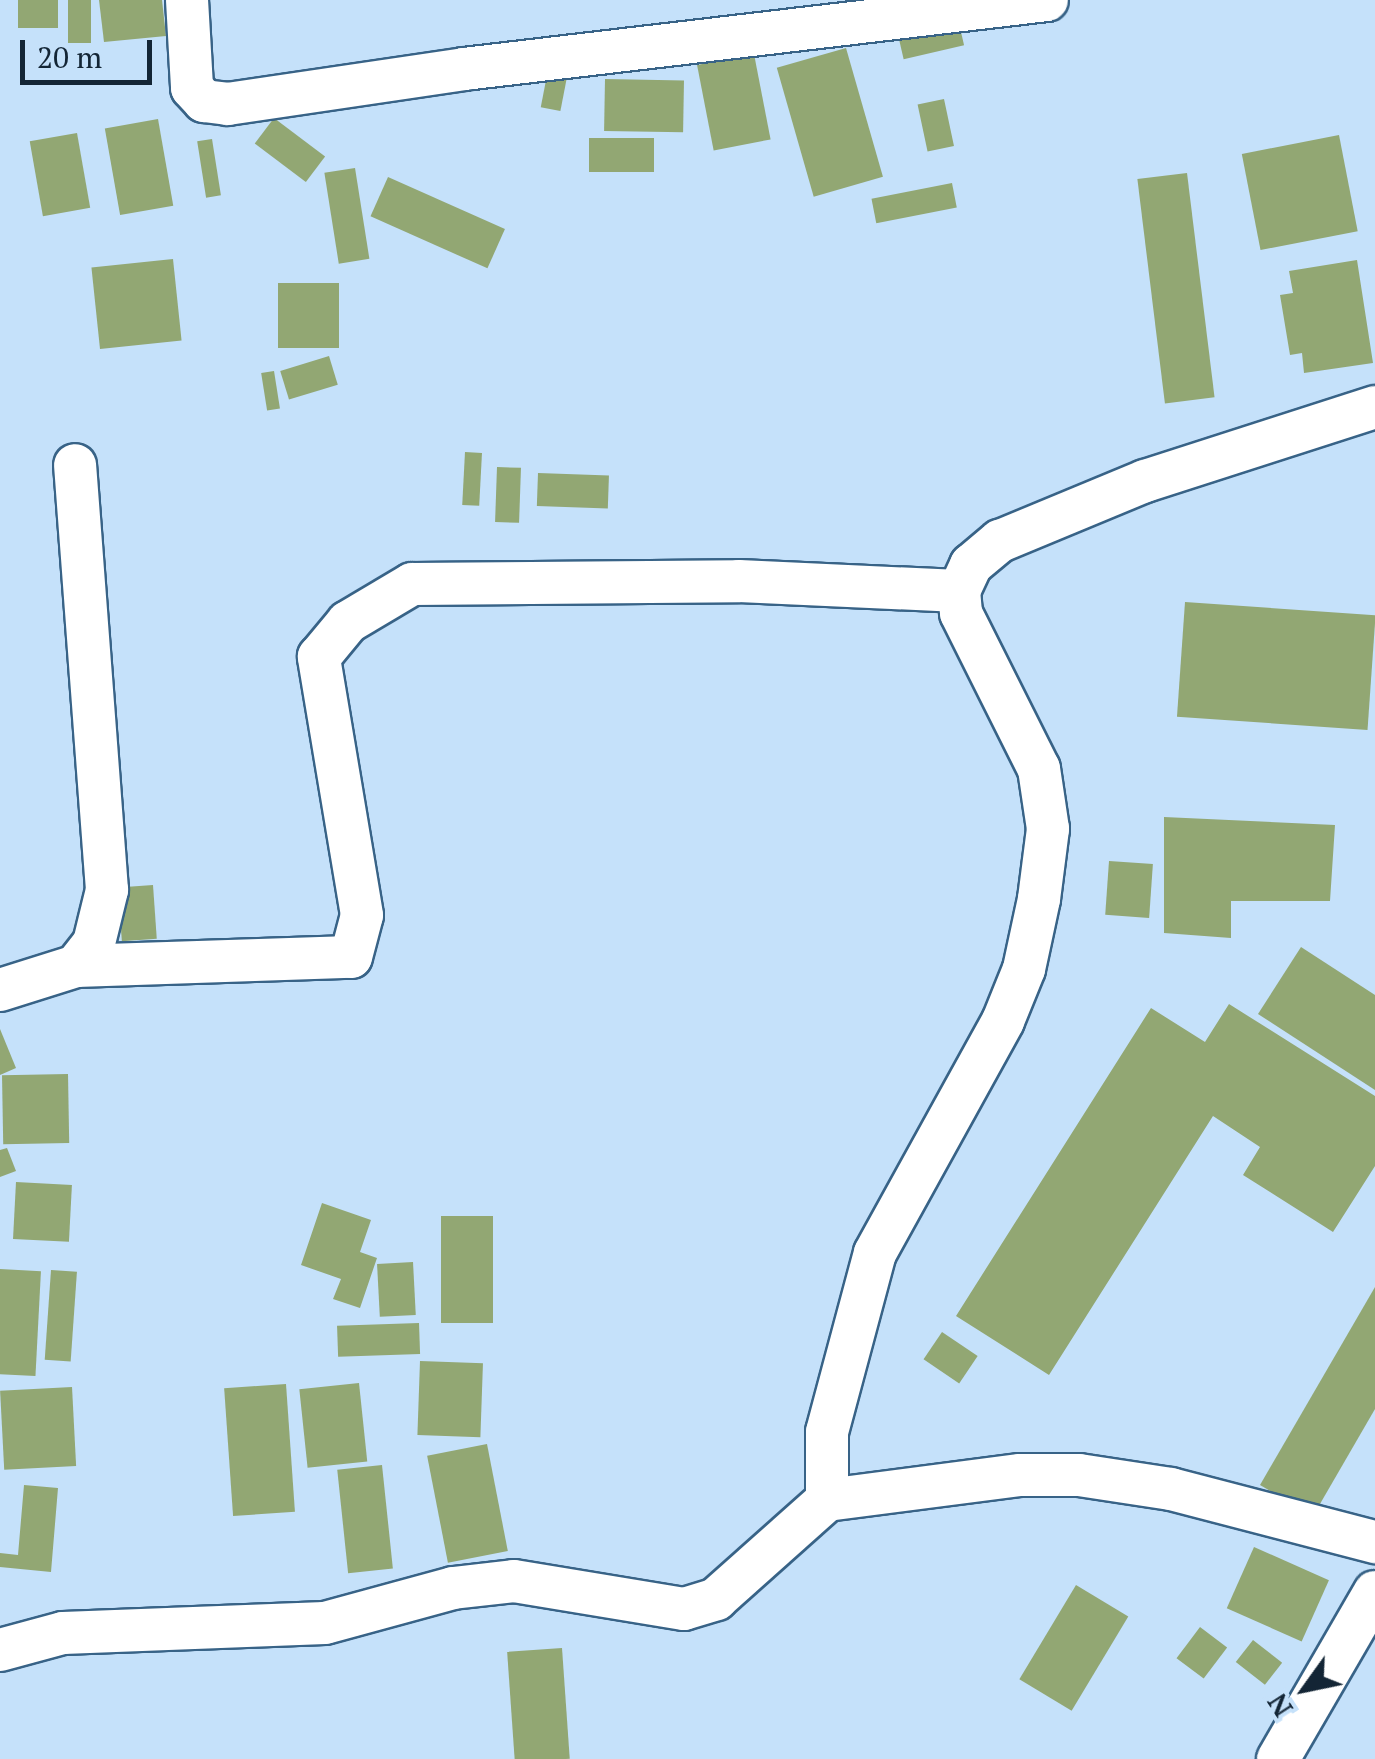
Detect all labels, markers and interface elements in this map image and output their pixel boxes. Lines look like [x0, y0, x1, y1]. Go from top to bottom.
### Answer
scale bar [25, 20, 158, 82]
text: 20 m [37, 37, 102, 77]
north arrow [1255, 1639, 1355, 1739]
text: N [1258, 1687, 1301, 1725]

